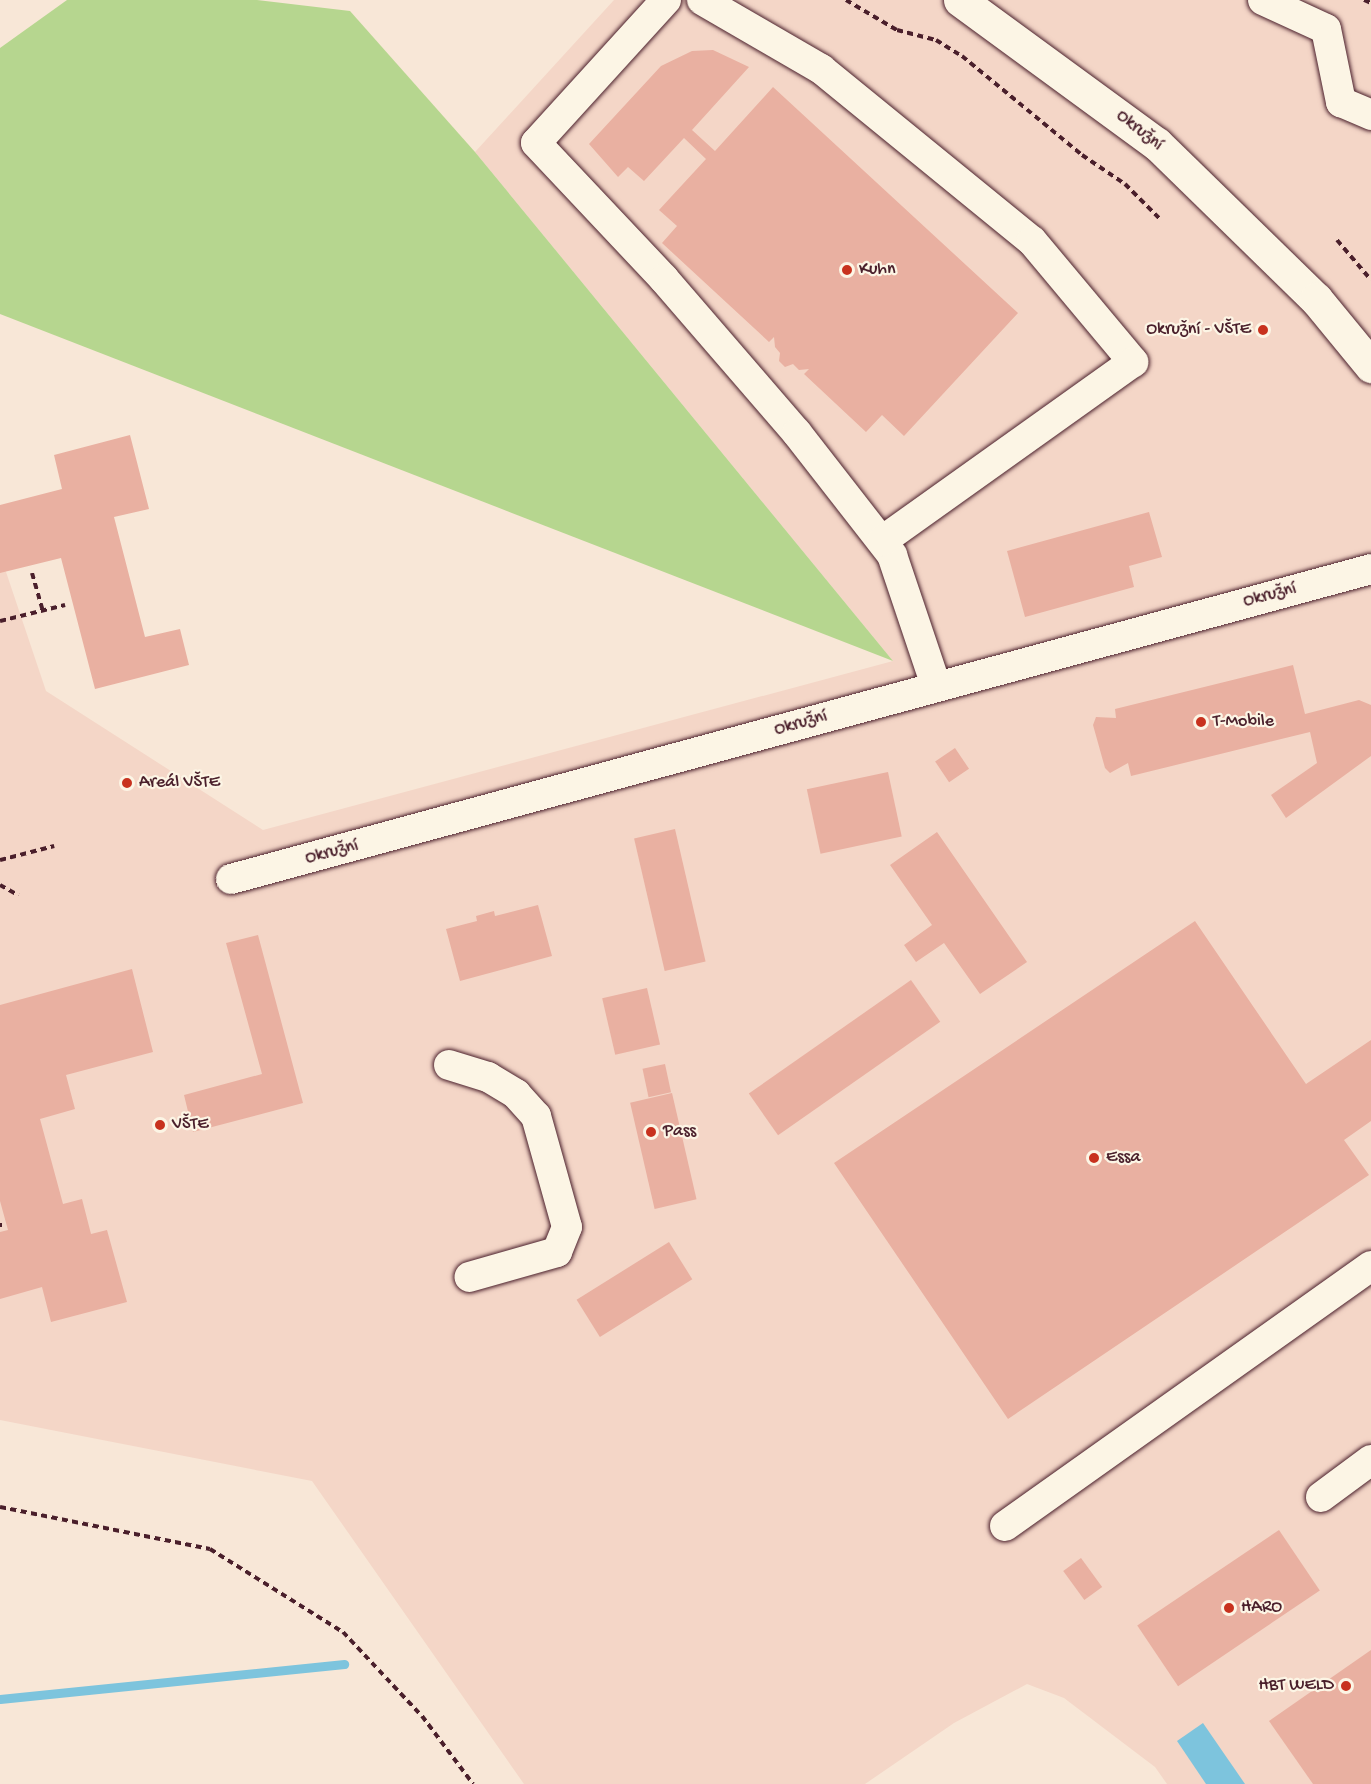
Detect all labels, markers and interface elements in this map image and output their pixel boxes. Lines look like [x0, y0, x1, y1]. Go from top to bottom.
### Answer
street label: Okružní [1111, 106, 1167, 156]
place label: Kuhn [859, 259, 896, 281]
marker: Kuhn [840, 263, 854, 277]
place label: Okružní - VŠTE [1146, 319, 1251, 341]
marker: Okružní - VŠTE [1256, 323, 1270, 337]
street label: Okružní [1241, 579, 1299, 613]
street label: Okružní [772, 706, 830, 742]
place label: T-Mobile [1213, 711, 1274, 733]
marker: T-Mobile [1194, 715, 1208, 729]
place label: Areál VŠTE [139, 772, 220, 794]
marker: Areál VŠTE [120, 776, 134, 790]
street label: Okružní [303, 836, 361, 870]
place label: VŠTE [172, 1114, 209, 1136]
marker: VŠTE [153, 1118, 167, 1132]
place label: Pass [663, 1121, 696, 1143]
marker: Pass [644, 1125, 658, 1139]
place label: Essa [1106, 1147, 1140, 1169]
marker: Essa [1087, 1151, 1101, 1165]
place label: HARO [1241, 1597, 1282, 1619]
marker: HARO [1222, 1601, 1236, 1615]
place label: HBT WELD [1258, 1675, 1334, 1697]
marker: HBT WELD [1339, 1679, 1353, 1693]

